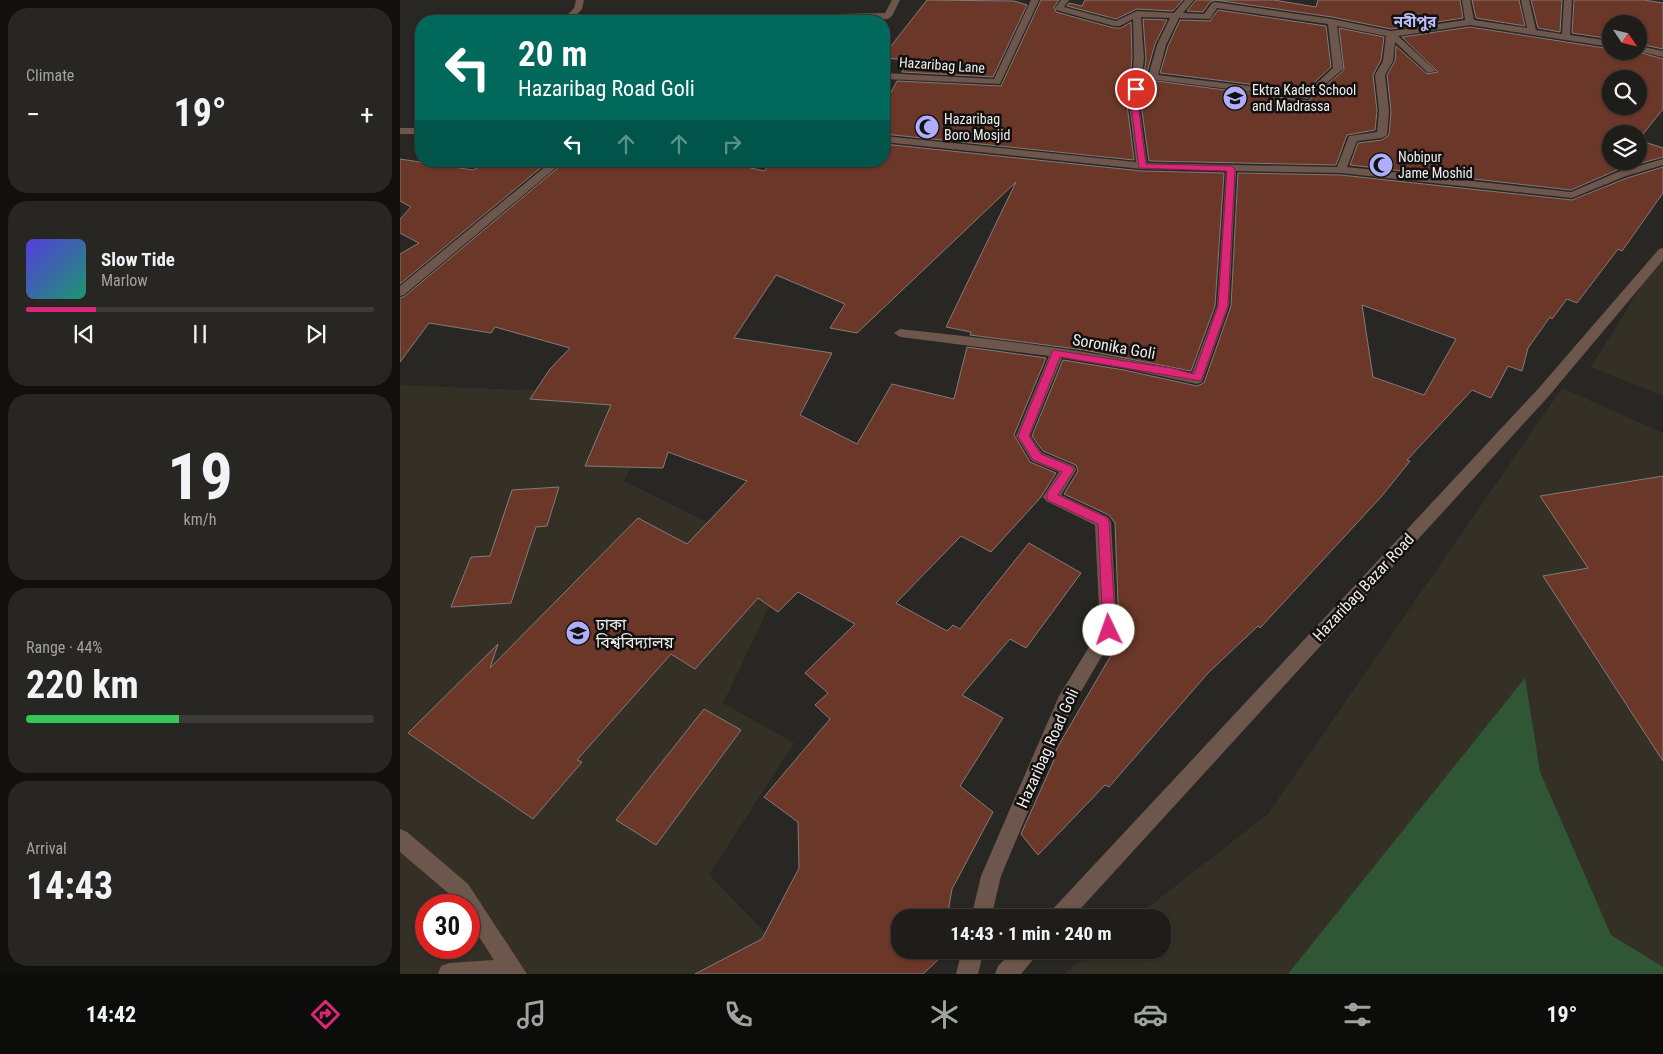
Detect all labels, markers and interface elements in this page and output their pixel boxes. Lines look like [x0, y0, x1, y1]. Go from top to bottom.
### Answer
district label: নবীপুর [1393, 13, 1437, 32]
north arrow [1602, 15, 1648, 60]
map controls [1602, 15, 1647, 170]
text: 20 m [518, 34, 587, 75]
icon: left [435, 35, 500, 100]
street label: Hazaribag Lane [898, 54, 986, 76]
text: Climate [26, 66, 74, 85]
pin [1115, 68, 1157, 110]
button: search [1602, 70, 1647, 115]
icon: arrive [1122, 75, 1150, 103]
text: Hazaribag Road Goli [518, 76, 695, 101]
place label: Ektra Kadet School and Madrassa [1252, 82, 1356, 114]
school or university icon: Ektra Kadet School and Madrassa [1222, 85, 1248, 111]
text: 19° [173, 91, 227, 135]
text: − [26, 98, 40, 131]
text: + [360, 98, 374, 131]
place label: Hazaribag Boro Mosjid [944, 111, 1010, 143]
mosque icon: Hazaribag Boro Mosjid [914, 114, 940, 140]
button: layers [1602, 125, 1647, 170]
icon: left [559, 130, 587, 158]
icon: ahead [612, 130, 640, 158]
icon: ahead [665, 130, 693, 158]
icon: right [718, 130, 746, 158]
place label: Nobipur Jame Moshid [1398, 149, 1473, 181]
mosque icon: Nobipur Jame Moshid [1368, 152, 1394, 178]
text: Slow Tide [101, 248, 175, 271]
text: Marlow [101, 271, 148, 290]
icon: previous [70, 320, 98, 348]
icon: pause [186, 320, 214, 348]
icon: next [302, 320, 330, 348]
street label: Soronika Goli [1071, 330, 1157, 363]
text: 19 [167, 439, 233, 515]
text: km/h [184, 510, 216, 529]
street label: Hazaribag Bazar Road [1309, 530, 1418, 645]
position arrow [1082, 603, 1134, 655]
place label: ঢাকা বিশ্ববিদ্যালয় [595, 615, 675, 652]
school or university icon: ঢাকা বিশ্ববিদ্যালয় [565, 620, 591, 646]
text: Range · 44% [26, 638, 102, 657]
text: 220 km [26, 663, 139, 707]
street label: Hazaribag Road Goli [1013, 686, 1082, 811]
text: Arrival [26, 839, 67, 858]
text: 14:43 [26, 864, 113, 908]
speed limit sign: 30 [415, 894, 480, 959]
text: 14:43 · 1 min · 240 m [950, 922, 1112, 945]
icon: directions [308, 997, 343, 1032]
icon: music [514, 997, 549, 1032]
icon: phone [721, 997, 756, 1032]
icon: climate [927, 997, 962, 1032]
icon: car [1133, 997, 1168, 1032]
icon: filters [1340, 997, 1375, 1032]
text: 14:42 [86, 1002, 136, 1027]
text: 19° [1546, 1002, 1577, 1027]

